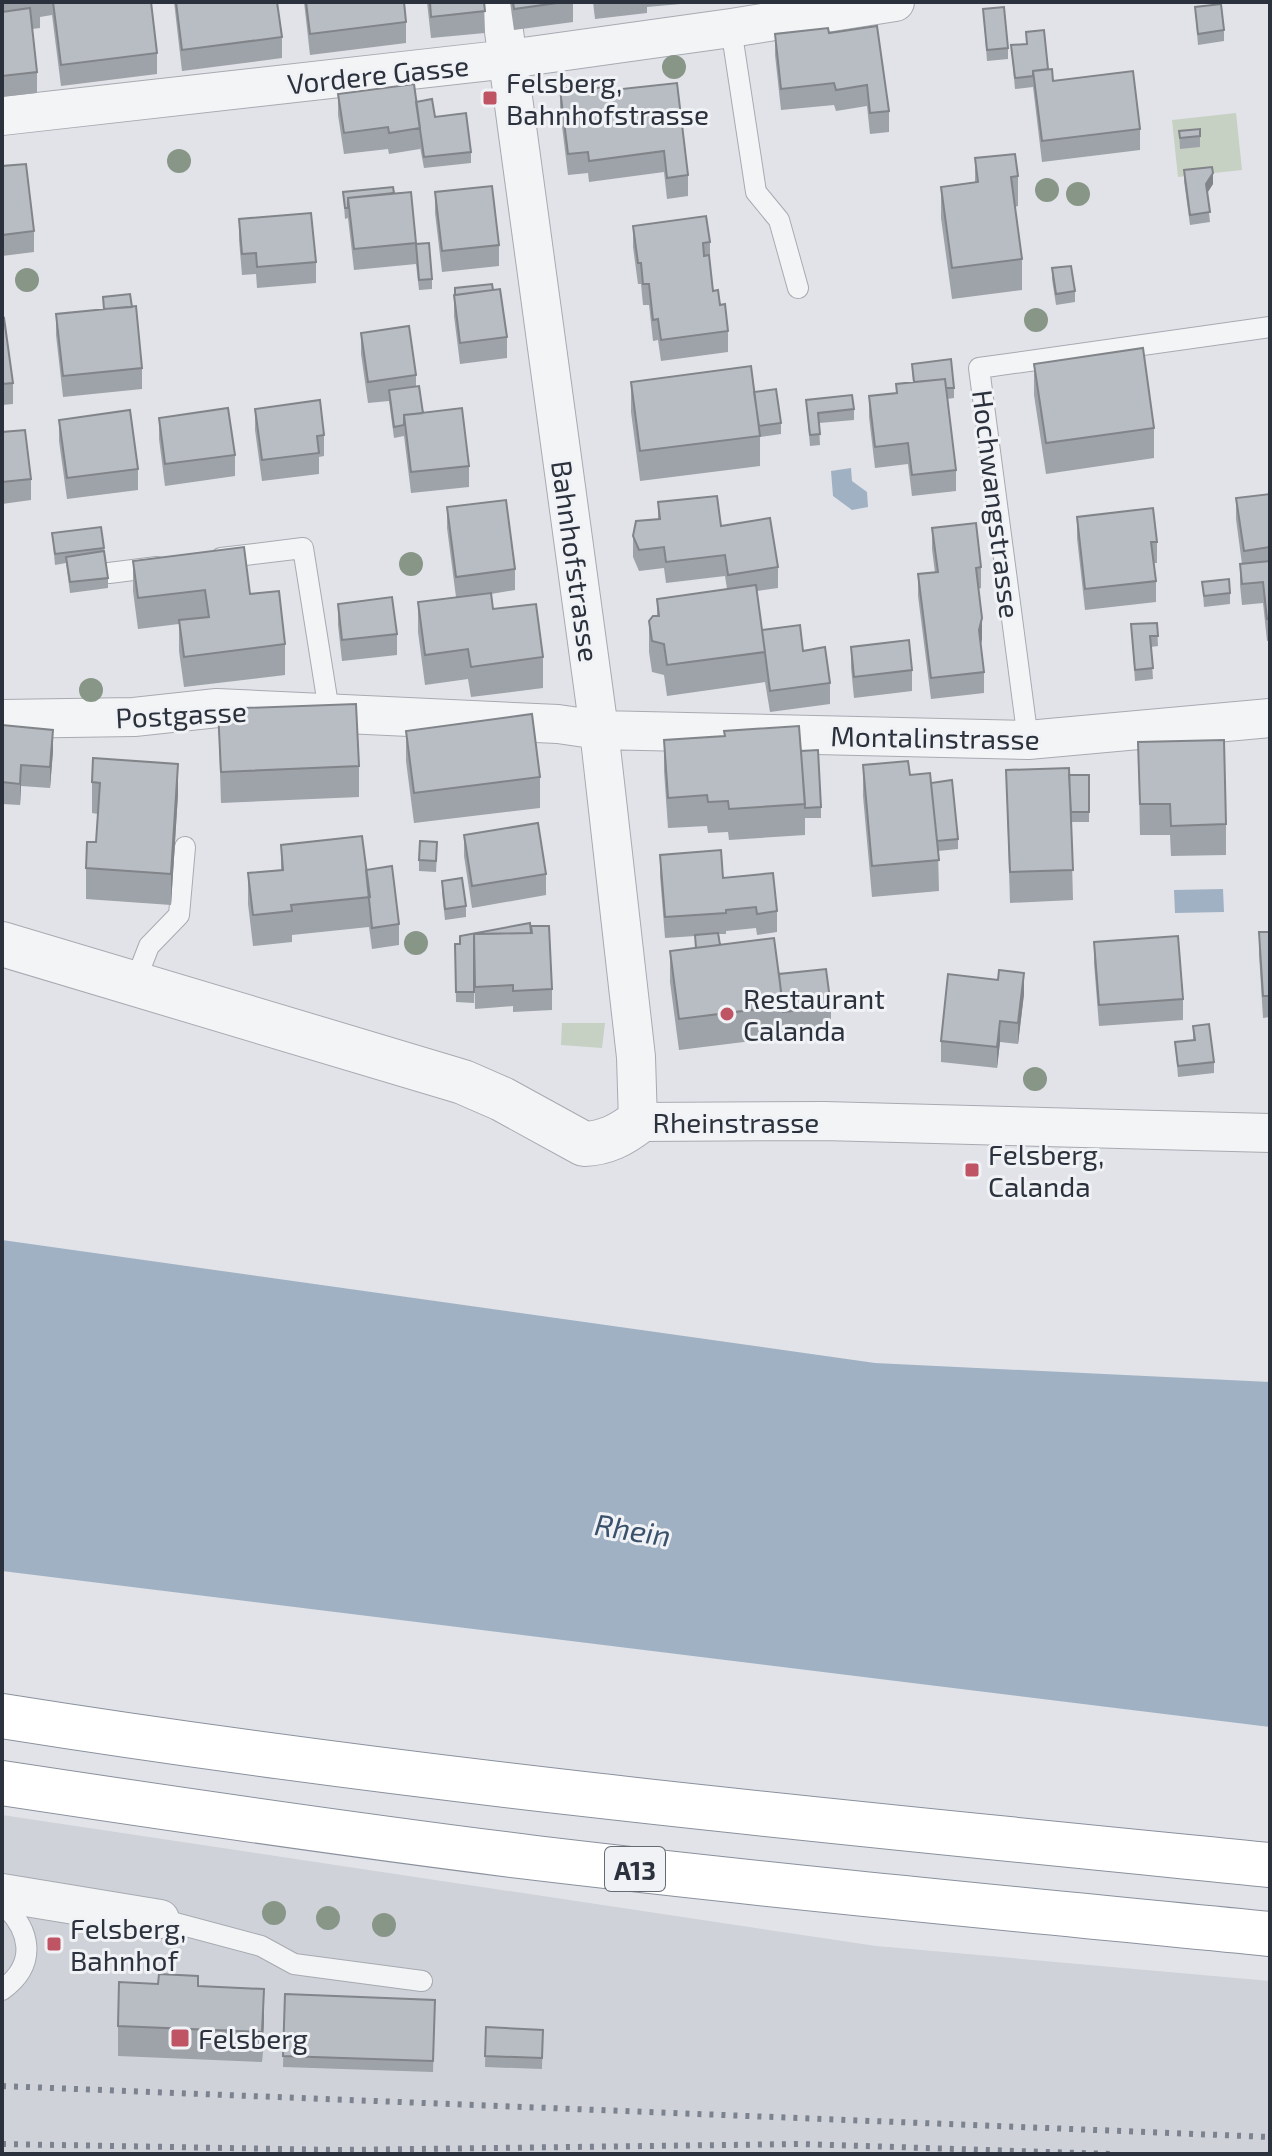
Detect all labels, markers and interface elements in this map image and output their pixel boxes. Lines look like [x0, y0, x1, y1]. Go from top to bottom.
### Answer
street label: Vordere Gasse [285, 48, 471, 100]
place label: Felsberg, Bahnhofstrasse [506, 65, 709, 131]
marker: Felsberg, Bahnhofstrasse [481, 89, 499, 107]
street label: Hochwangstrasse [966, 388, 1028, 620]
street label: Bahnhofstrasse [545, 458, 607, 664]
street label: Postgasse [114, 694, 248, 734]
street label: Montalinstrasse [830, 718, 1040, 756]
place label: Restaurant Calanda [743, 981, 885, 1047]
marker: Restaurant Calanda [718, 1005, 736, 1023]
street label: Rheinstrasse [653, 1105, 819, 1139]
place label: Felsberg, Calanda [988, 1137, 1104, 1203]
marker: Felsberg, Calanda [963, 1161, 981, 1179]
water label: Rhein [592, 1505, 674, 1553]
road number: A13 [605, 1847, 665, 1891]
place label: Felsberg, Bahnhof [70, 1911, 186, 1977]
marker: Felsberg, Bahnhof [45, 1935, 63, 1953]
place label: Felsberg [198, 2021, 308, 2055]
marker: Felsberg [169, 2027, 191, 2049]

